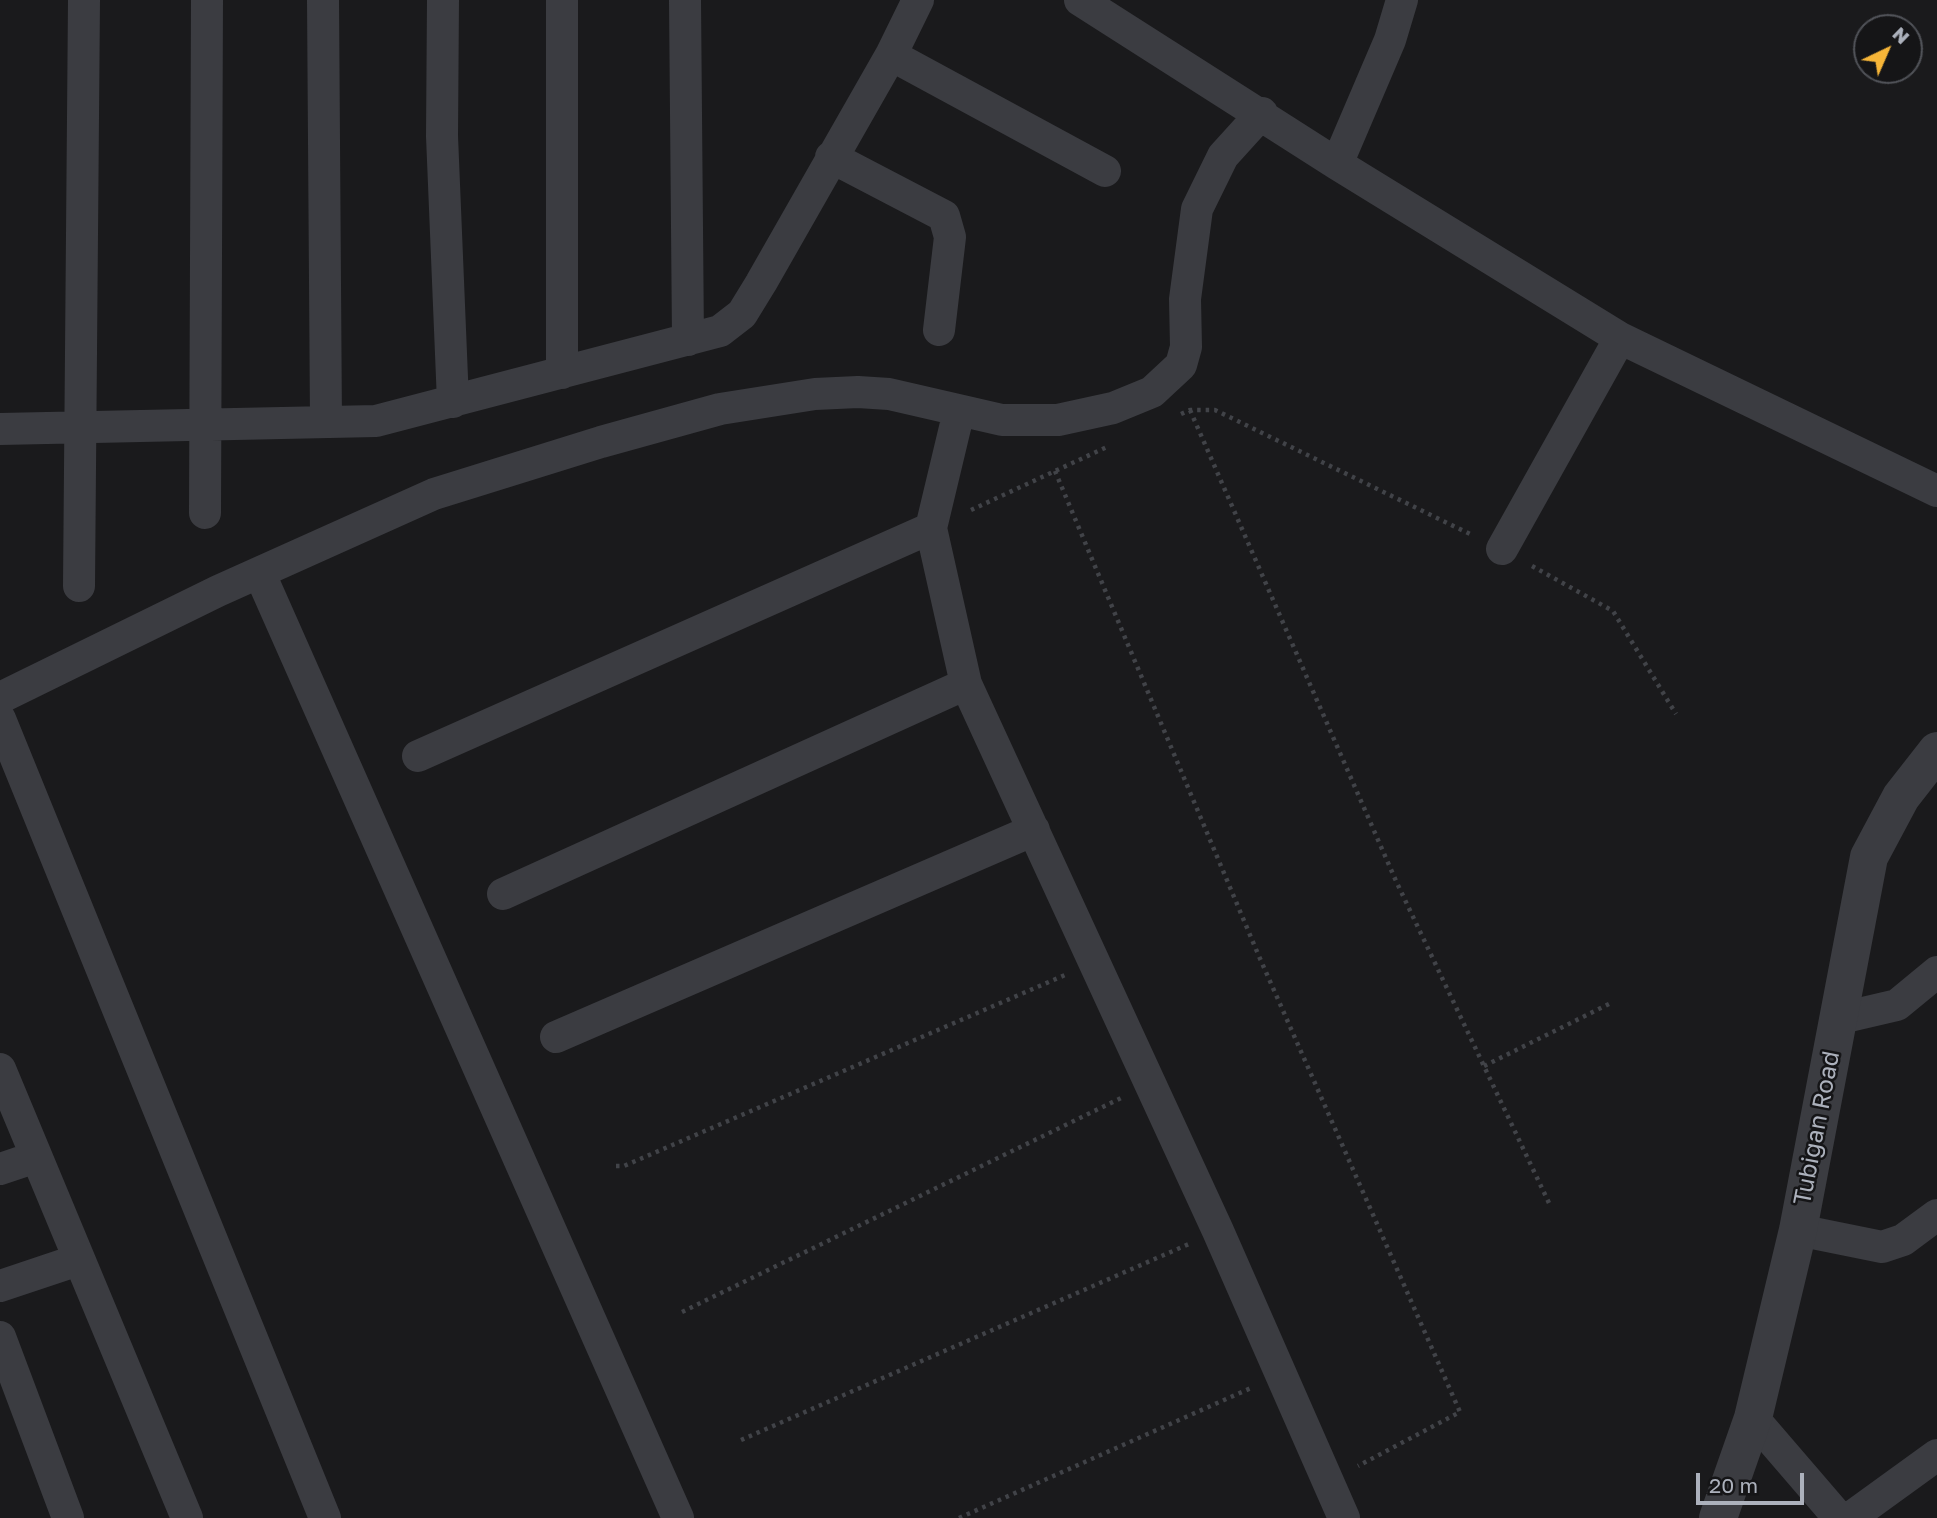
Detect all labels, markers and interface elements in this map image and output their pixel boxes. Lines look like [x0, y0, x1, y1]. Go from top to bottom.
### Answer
north arrow [1853, 14, 1923, 84]
text: N [1888, 22, 1915, 48]
street label: Tubigan Road [1788, 1049, 1846, 1207]
scale bar [1699, 1458, 1808, 1502]
text: 20 m [1709, 1472, 1758, 1498]

